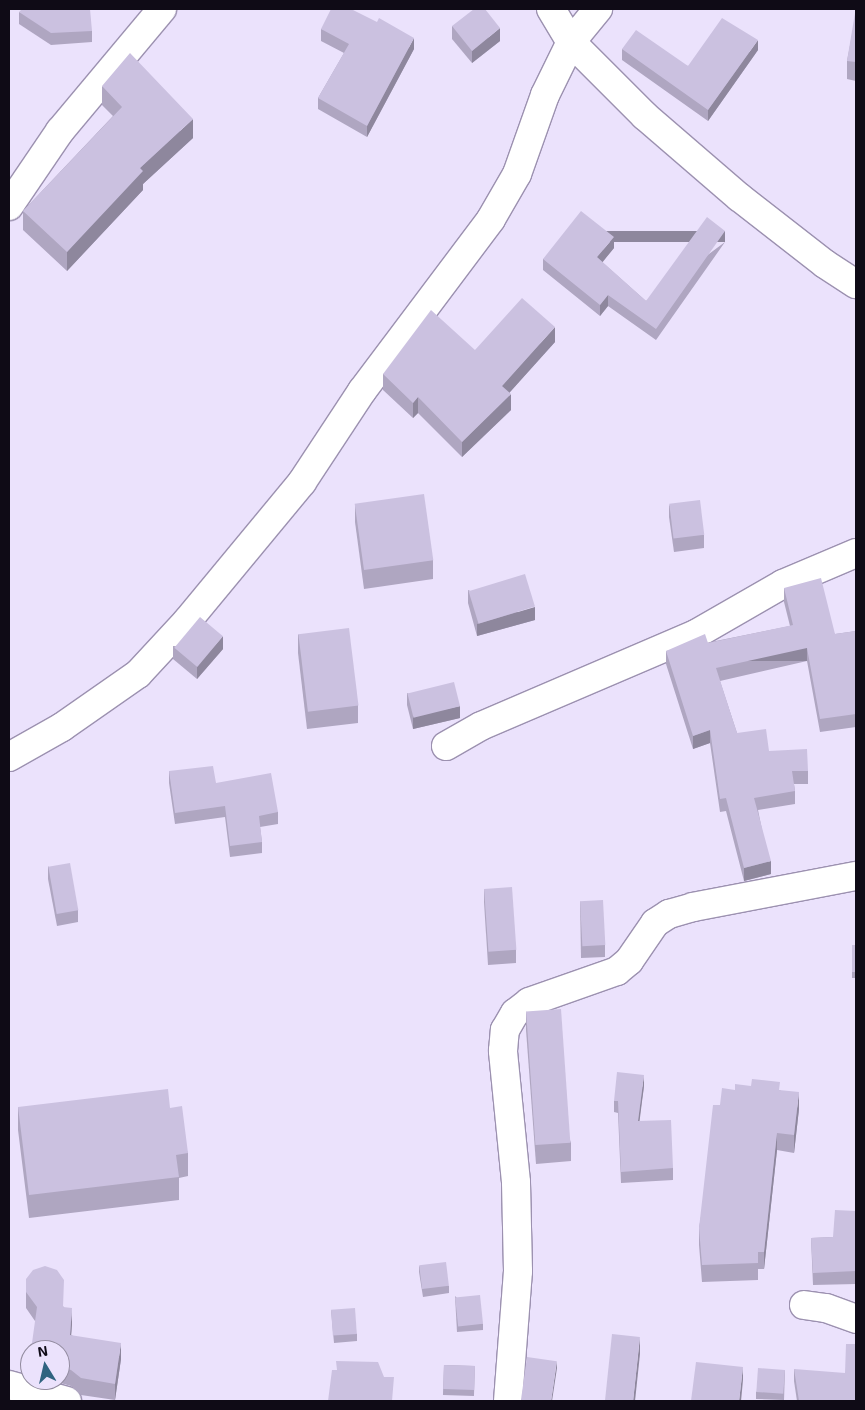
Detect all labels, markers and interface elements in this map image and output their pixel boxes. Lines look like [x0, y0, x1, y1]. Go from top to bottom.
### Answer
north arrow [20, 1340, 70, 1390]
text: N [36, 1341, 49, 1360]

